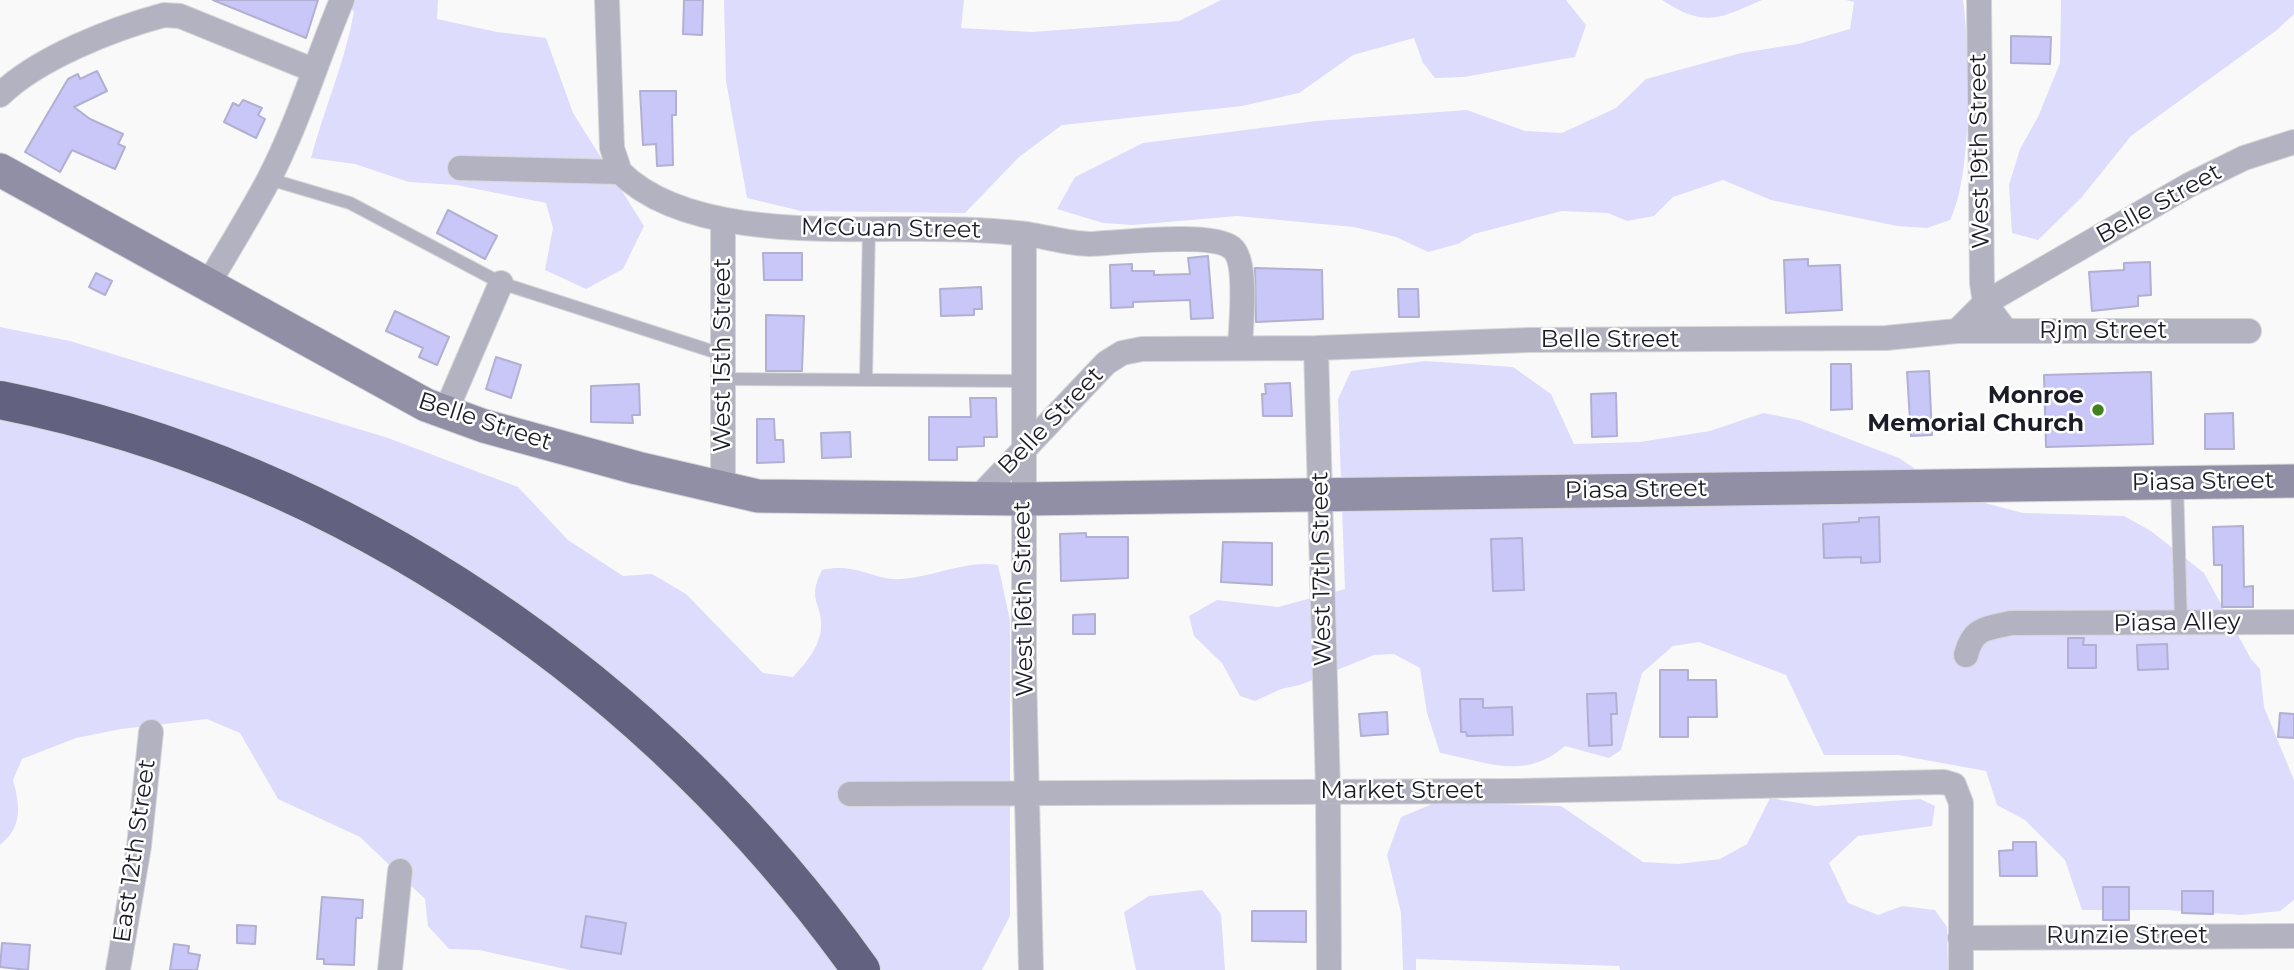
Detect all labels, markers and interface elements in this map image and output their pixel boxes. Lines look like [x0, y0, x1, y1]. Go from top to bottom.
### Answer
street label: West 19th Street [1964, 53, 1996, 249]
street label: Belle Street [2091, 158, 2227, 250]
street label: McGuan Street [801, 213, 981, 245]
street label: West 15th Street [709, 258, 737, 452]
street label: Rjm Street [2039, 317, 2167, 345]
street label: Belle Street [1541, 326, 1679, 354]
street label: Belle Street [992, 361, 1110, 481]
place label: Monroe Memorial Church [1867, 382, 2084, 438]
street label: Belle Street [415, 387, 555, 457]
marker: Monroe Memorial Church [2090, 402, 2106, 418]
street label: Piasa Street [2131, 466, 2275, 498]
street label: West 17th Street [1306, 471, 1338, 667]
street label: Piasa Street [1564, 474, 1708, 506]
street label: West 16th Street [1008, 501, 1040, 697]
street label: Piasa Alley [2113, 607, 2241, 639]
street label: East 12th Street [108, 757, 162, 945]
street label: Market Street [1320, 777, 1484, 805]
street label: Runzie Street [2046, 922, 2208, 950]

